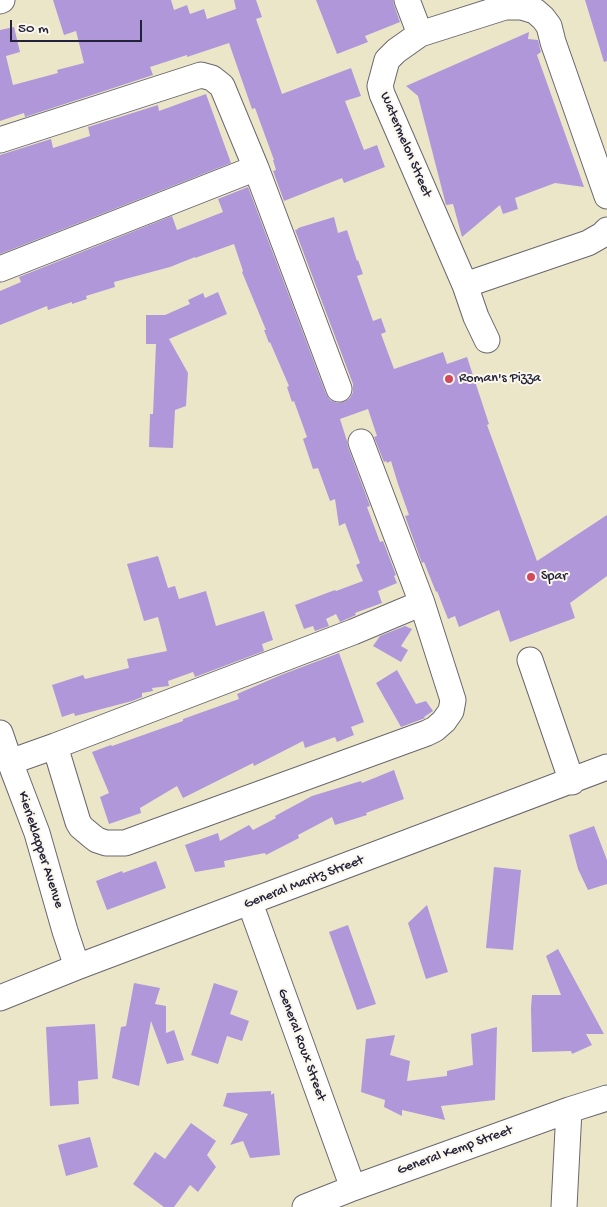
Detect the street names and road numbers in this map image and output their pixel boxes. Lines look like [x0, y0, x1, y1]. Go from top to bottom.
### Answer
street label: Watermelon Street [375, 90, 435, 200]
street label: Kierieklapper Avenue [13, 790, 67, 910]
street label: General Maritz Street [242, 852, 366, 914]
street label: General Roux Street [273, 987, 329, 1103]
street label: General Kemp Street [395, 1122, 515, 1180]

